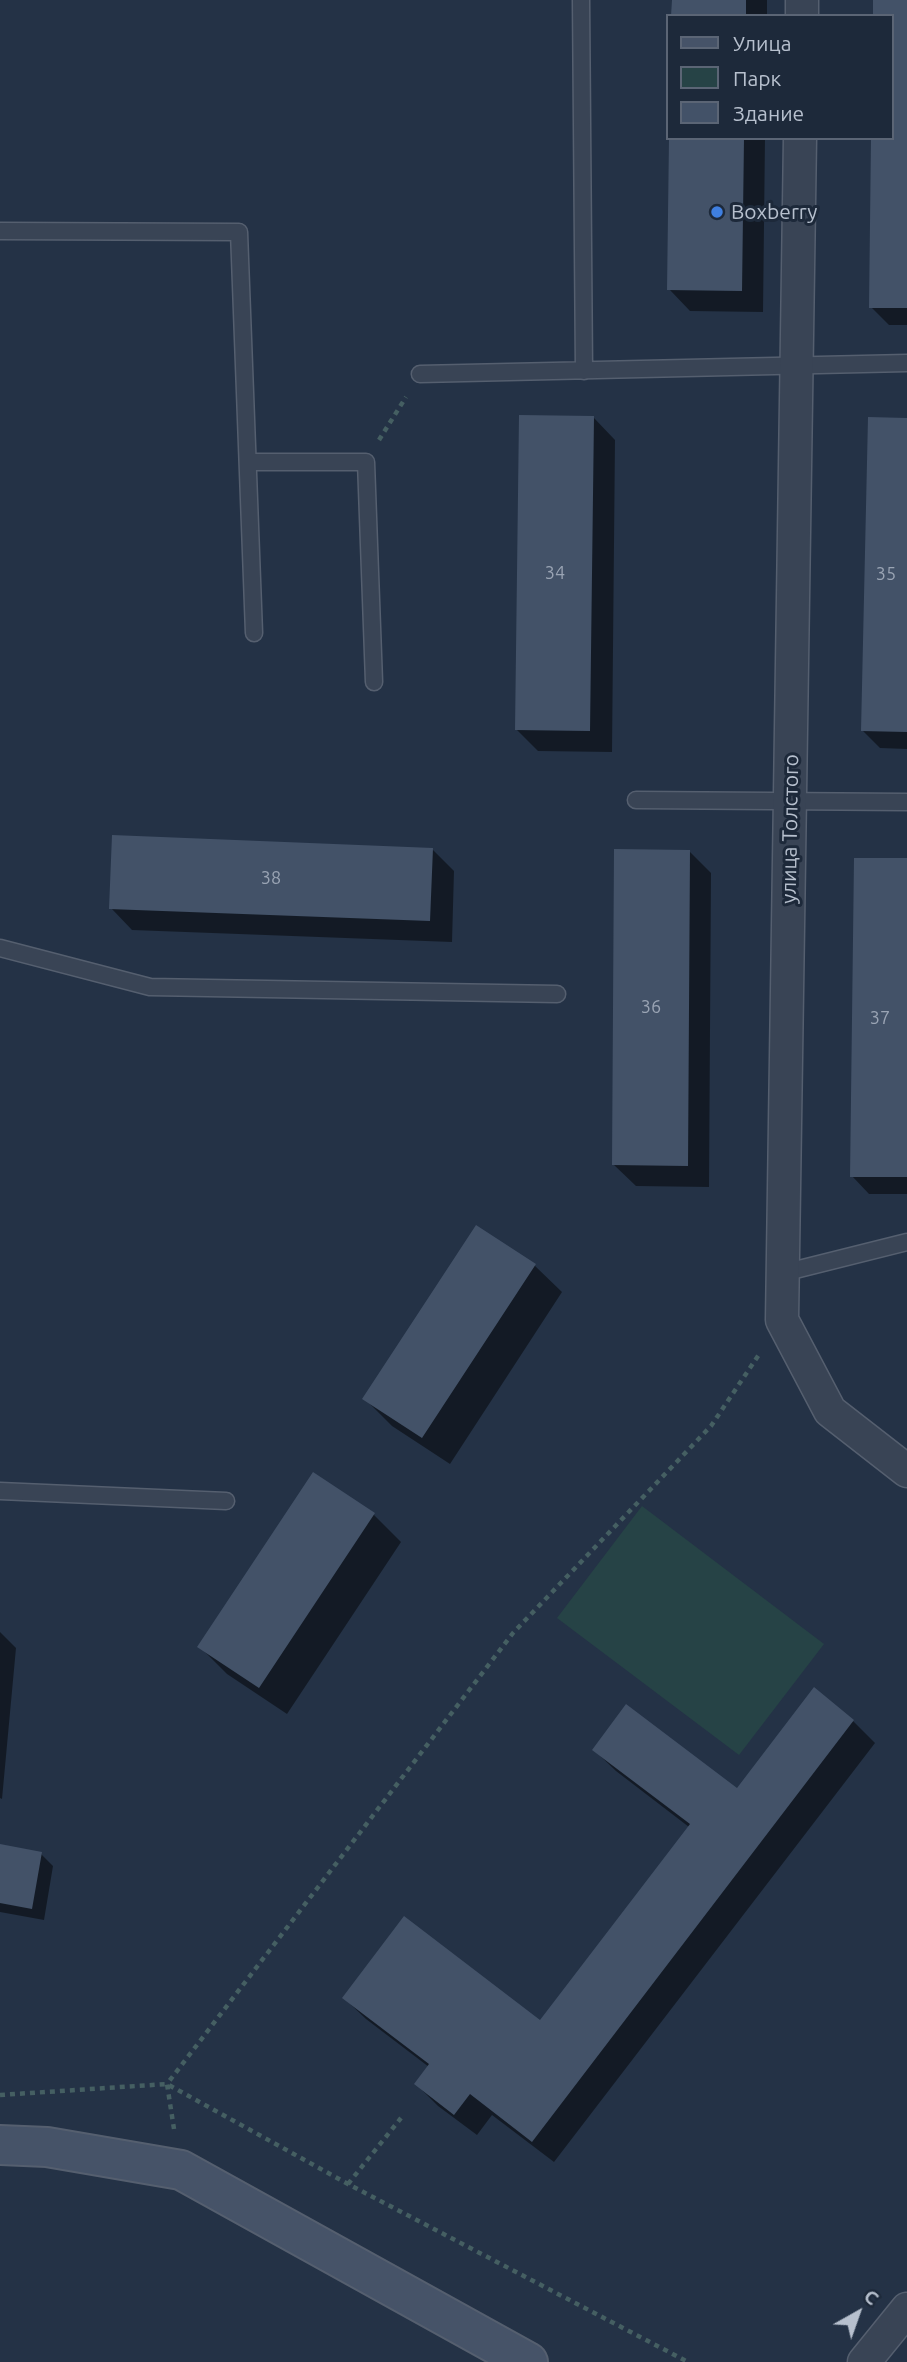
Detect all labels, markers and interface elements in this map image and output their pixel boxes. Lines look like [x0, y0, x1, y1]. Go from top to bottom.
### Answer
legend [666, 14, 893, 140]
text: Улица [733, 31, 791, 55]
text: Парк [733, 66, 781, 90]
text: Здание [733, 101, 804, 125]
place label: Boxberry [731, 199, 817, 225]
marker: Boxberry [709, 204, 725, 220]
house number: 34 [545, 562, 565, 584]
house number: 35 [876, 563, 896, 585]
street label: улица Толстого [776, 754, 804, 904]
house number: 38 [261, 867, 281, 889]
house number: 36 [641, 996, 661, 1018]
house number: 37 [870, 1007, 890, 1029]
north arrow [823, 2278, 893, 2348]
text: С [860, 2285, 883, 2309]

